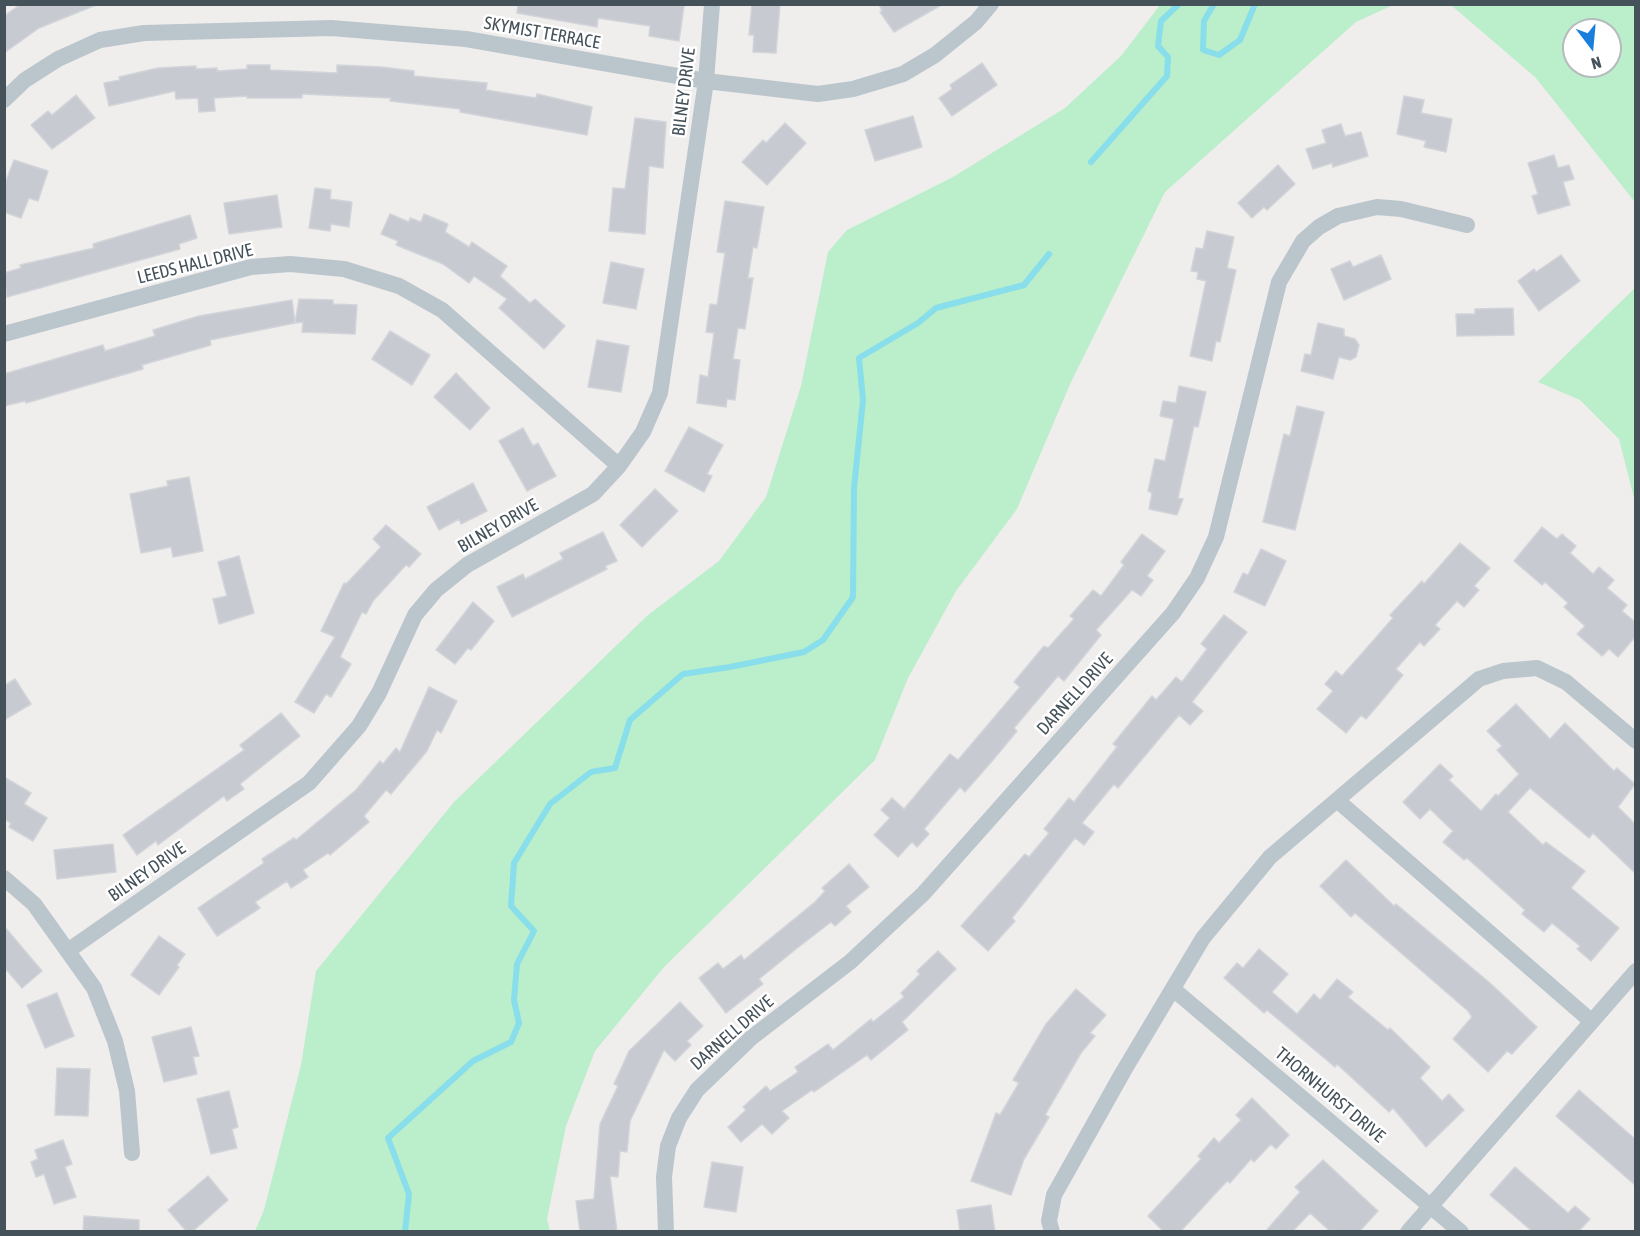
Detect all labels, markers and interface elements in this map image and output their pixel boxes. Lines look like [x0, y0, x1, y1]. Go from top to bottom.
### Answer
street label: SKYMIST TERRACE [482, 12, 602, 54]
north arrow [1562, 18, 1622, 78]
street label: BILNEY DRIVE [668, 47, 700, 137]
text: N [1589, 53, 1603, 73]
street label: LEEDS HALL DRIVE [135, 239, 255, 289]
street label: BILNEY DRIVE [454, 494, 542, 558]
street label: DARNELL DRIVE [1033, 649, 1117, 739]
street label: BILNEY DRIVE [104, 838, 190, 906]
street label: DARNELL DRIVE [686, 991, 778, 1075]
street label: THORNHURST DRIVE [1271, 1043, 1389, 1147]

